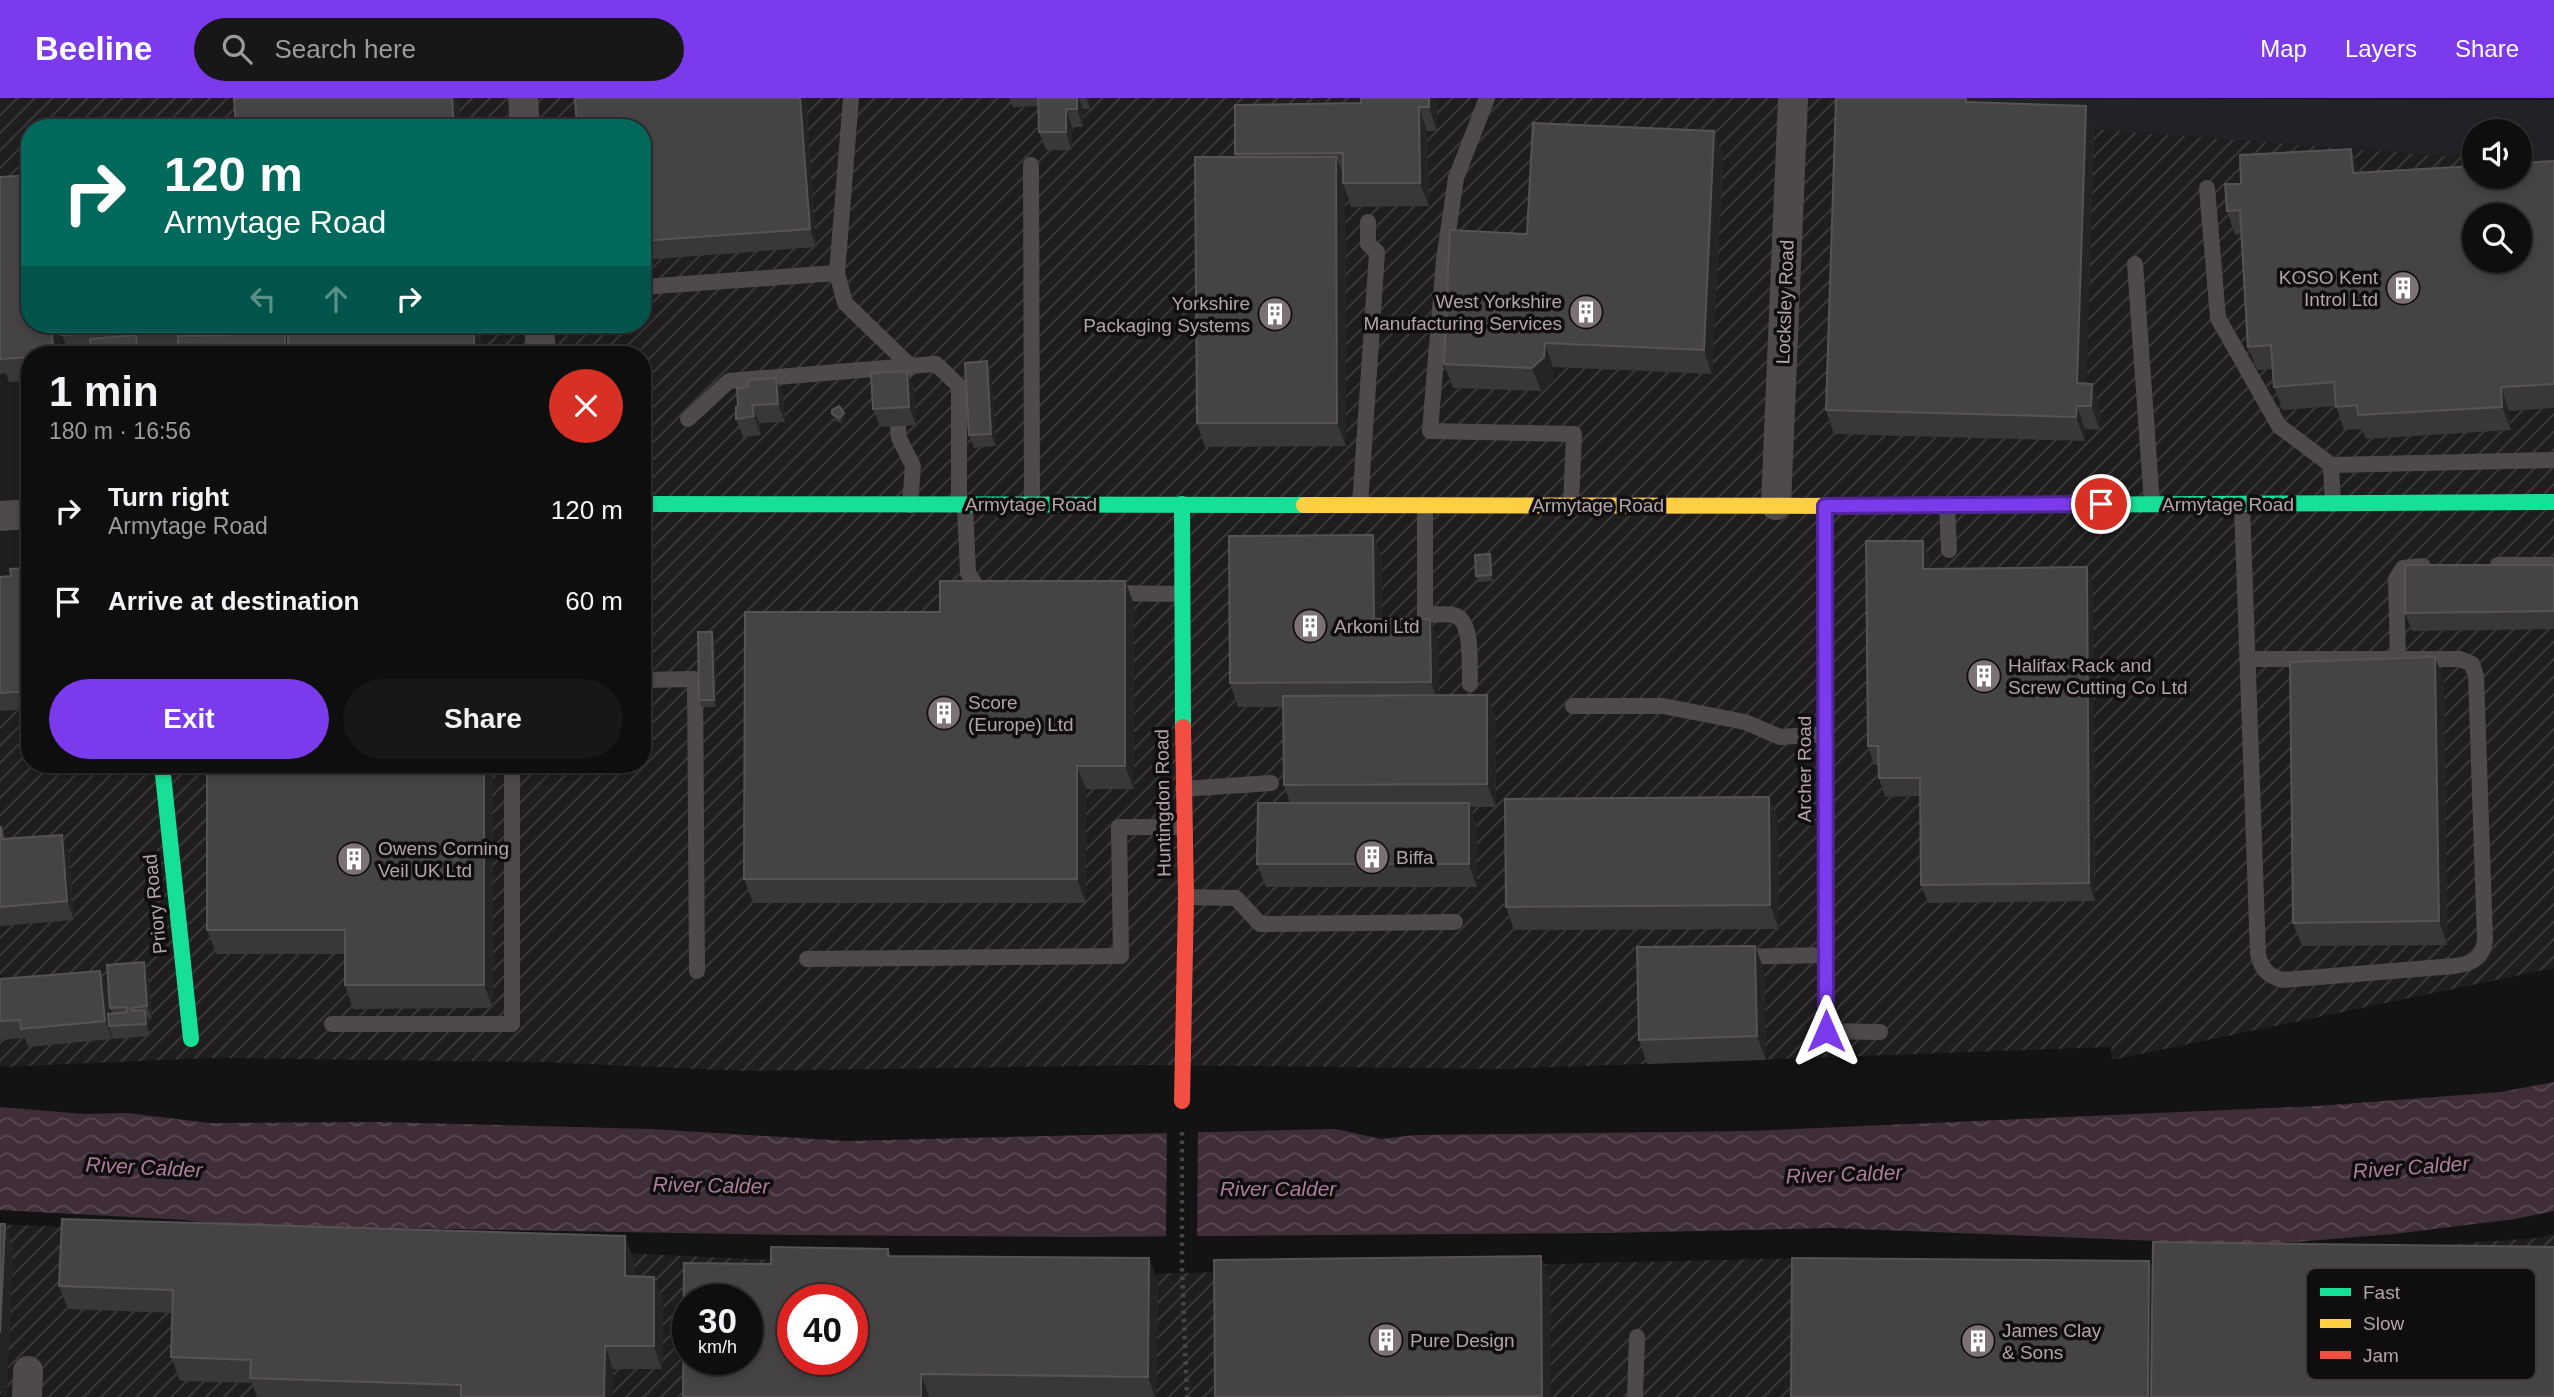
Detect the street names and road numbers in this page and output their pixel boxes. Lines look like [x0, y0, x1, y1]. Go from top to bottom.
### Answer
street label: Locksley Road [1772, 239, 1798, 365]
street label: Armytage Road [965, 494, 1097, 515]
street label: Armytage Road [2162, 494, 2294, 515]
street label: Armytage Road [1532, 495, 1664, 516]
street label: Archer Road [1794, 716, 1815, 822]
street label: Huntingdon Road [1151, 729, 1175, 877]
street label: Priory Road [139, 853, 171, 955]

